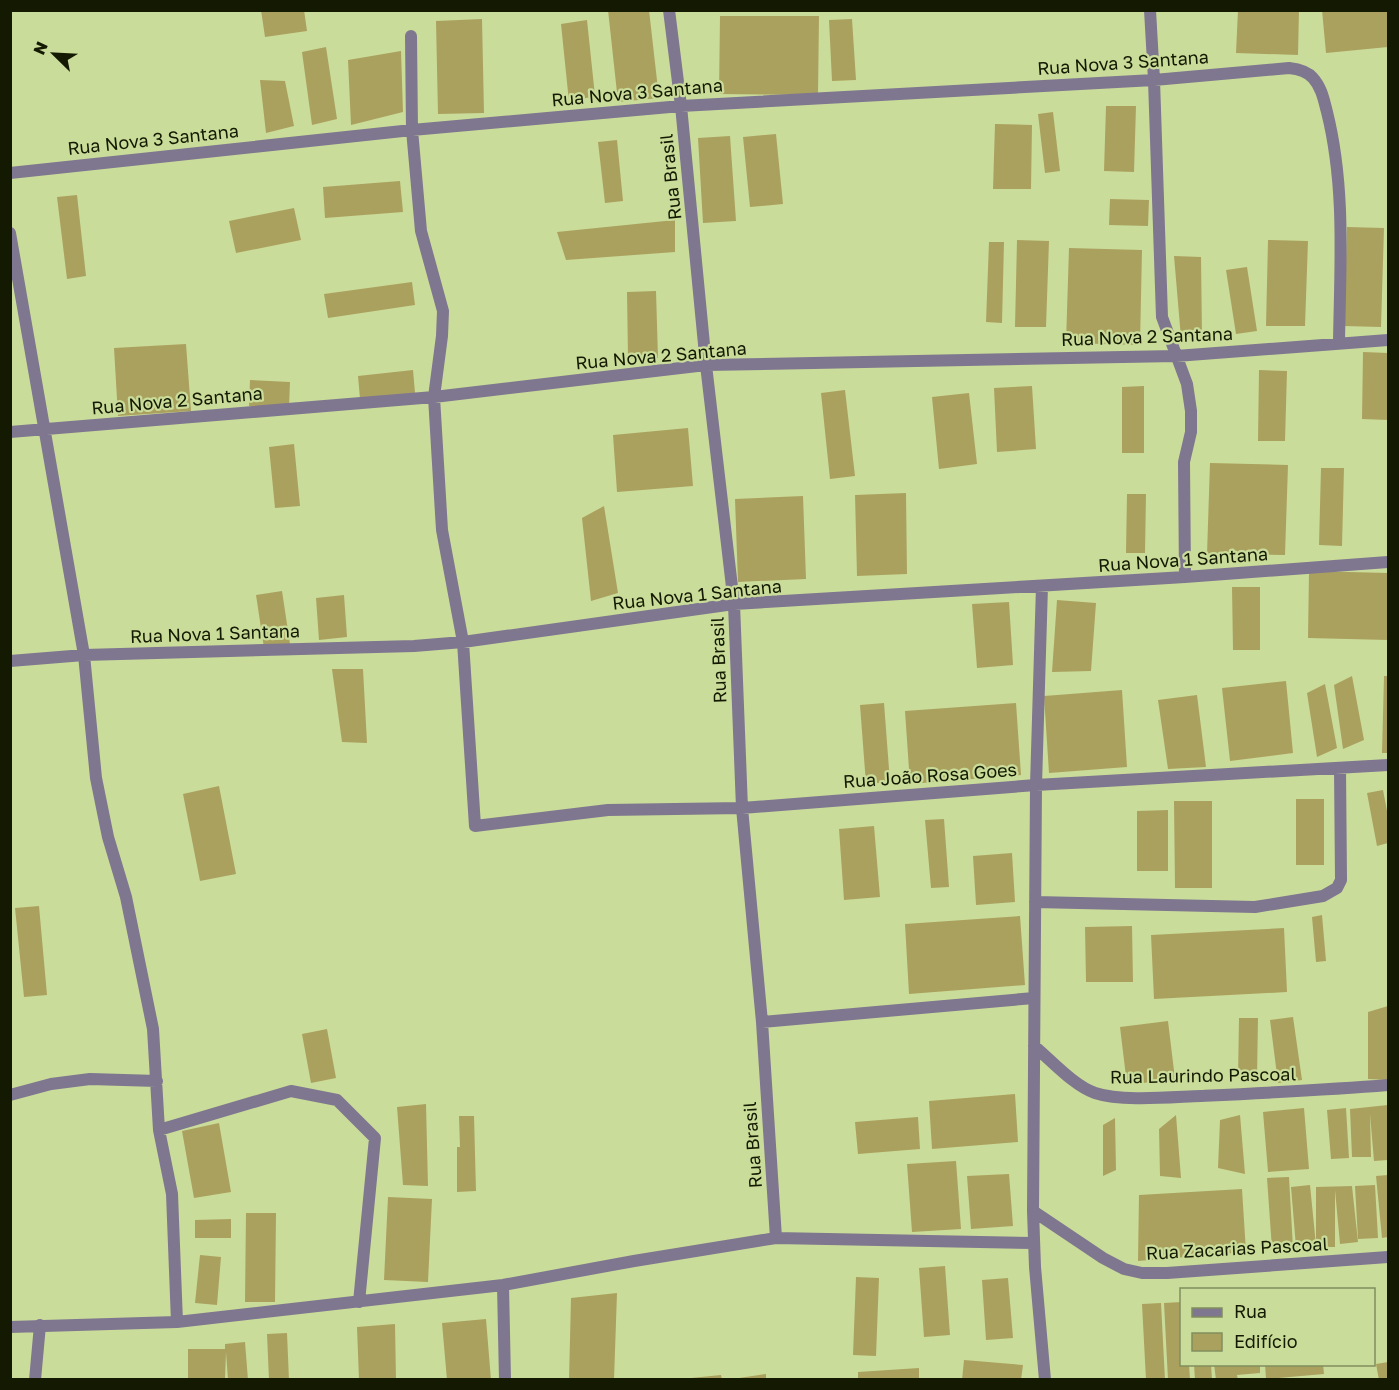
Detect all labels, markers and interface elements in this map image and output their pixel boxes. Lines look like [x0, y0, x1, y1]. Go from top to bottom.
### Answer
north arrow [24, 24, 84, 84]
text: N [29, 38, 52, 58]
street label: Rua Nova 3 Santana [1036, 45, 1210, 79]
street label: Rua Nova 3 Santana [550, 74, 724, 110]
street label: Rua Nova 3 Santana [66, 119, 240, 159]
street label: Rua Brasil [655, 133, 685, 221]
street label: Rua Nova 2 Santana [1061, 322, 1233, 350]
street label: Rua Nova 2 Santana [574, 337, 748, 373]
street label: Rua Nova 2 Santana [90, 382, 264, 418]
street label: Rua Nova 1 Santana [1097, 542, 1269, 576]
street label: Rua Nova 1 Santana [611, 574, 783, 614]
street label: Rua Brasil [705, 616, 731, 704]
street label: Rua Nova 1 Santana [130, 619, 300, 647]
street label: Rua João Rosa Goes [842, 758, 1018, 792]
street label: Rua Laurindo Pascoal [1110, 1062, 1296, 1088]
street label: Rua Brasil [738, 1101, 766, 1189]
street label: Rua Zacarias Pascoal [1145, 1232, 1329, 1264]
legend [1180, 1288, 1375, 1366]
text: Rua [1234, 1300, 1267, 1322]
text: Edifício [1234, 1330, 1298, 1352]

